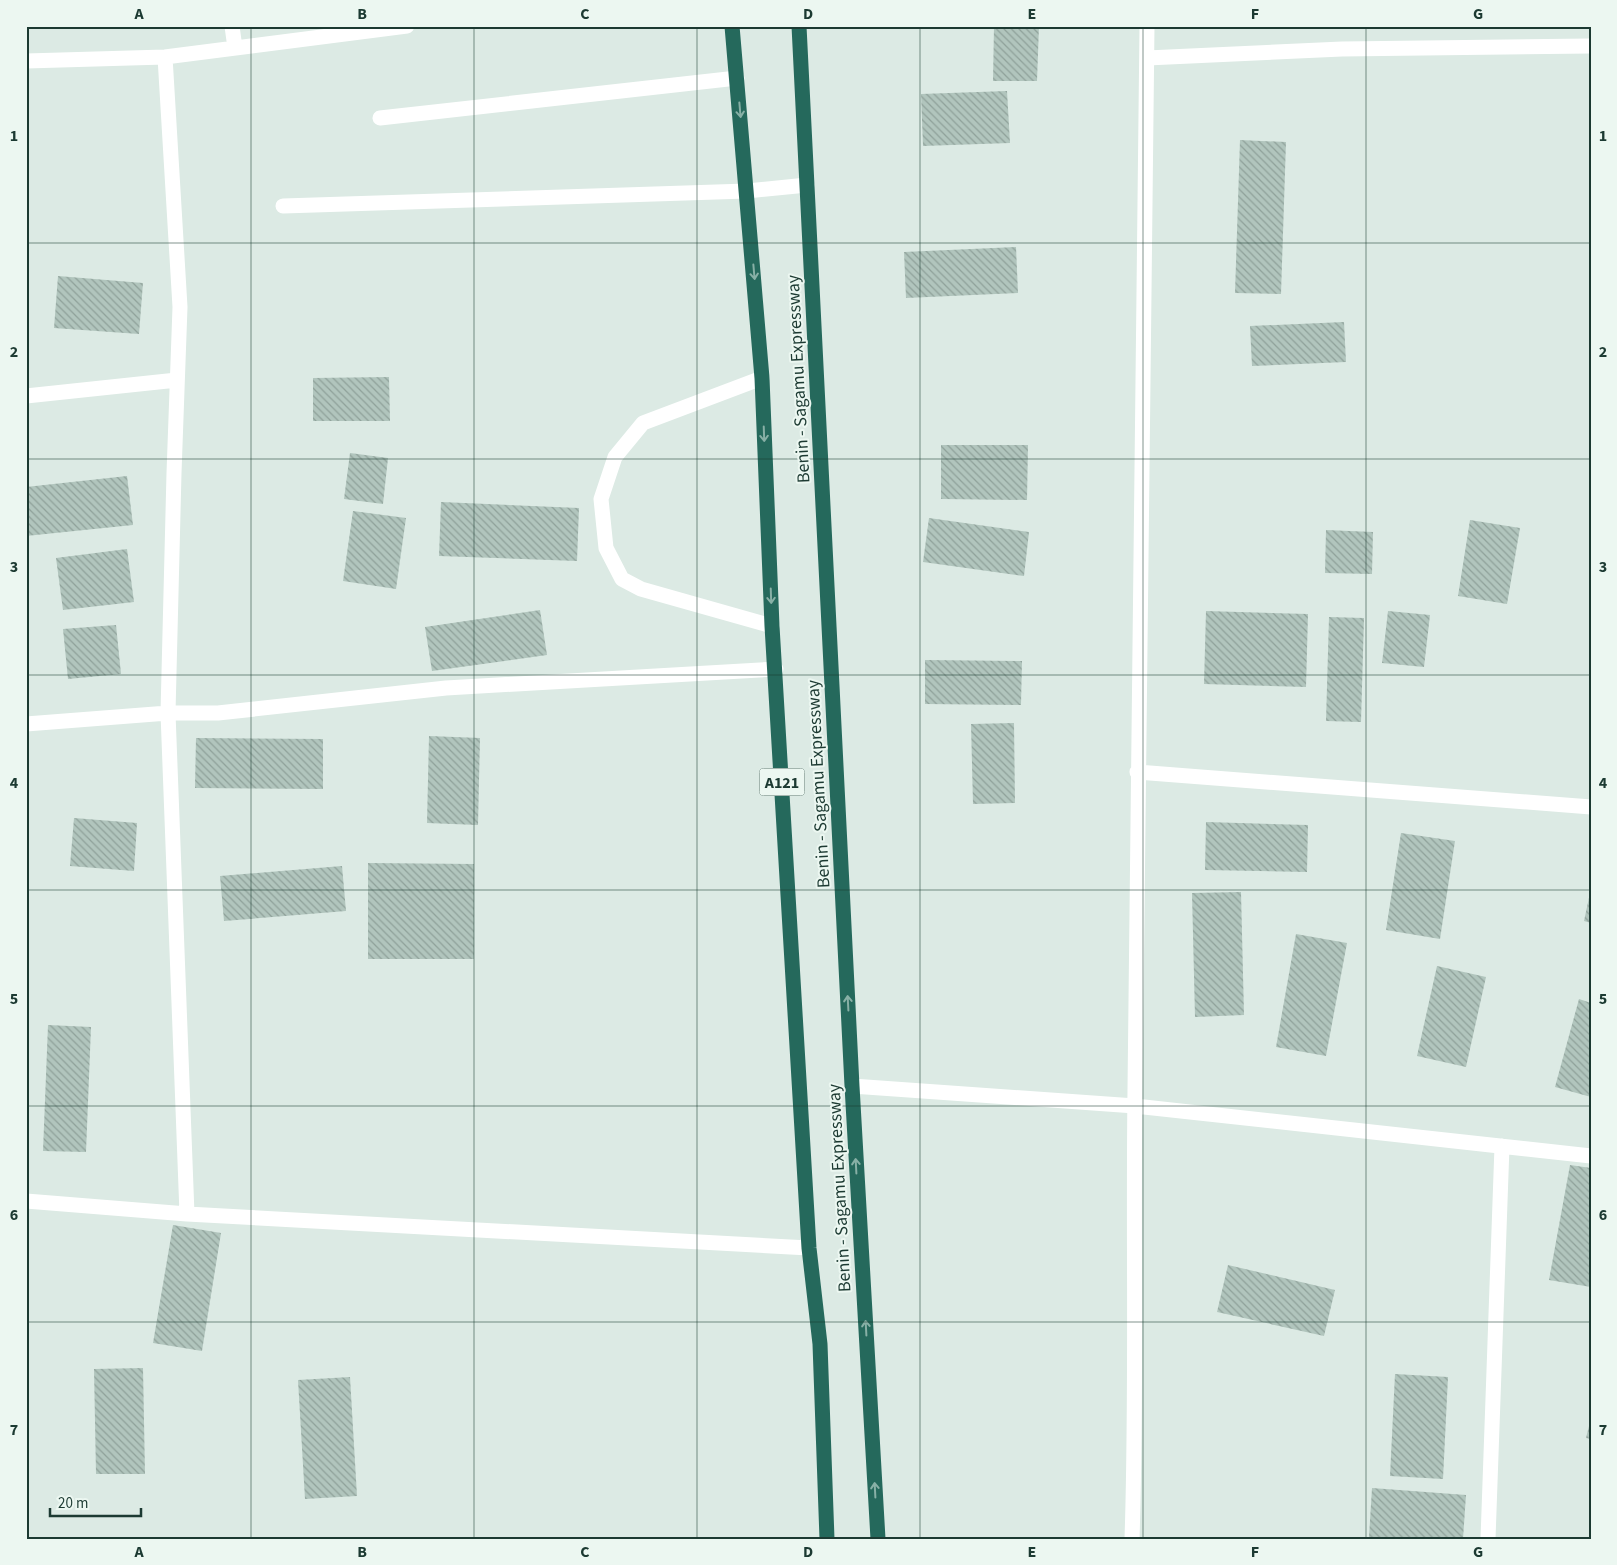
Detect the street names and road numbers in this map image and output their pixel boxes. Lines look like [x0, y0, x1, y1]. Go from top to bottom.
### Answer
street label: Benin - Sagamu Expressway [781, 274, 816, 484]
street label: Benin - Sagamu Expressway [801, 679, 836, 889]
road number: A121 [760, 769, 804, 796]
street label: Benin - Sagamu Expressway [822, 1083, 857, 1293]

